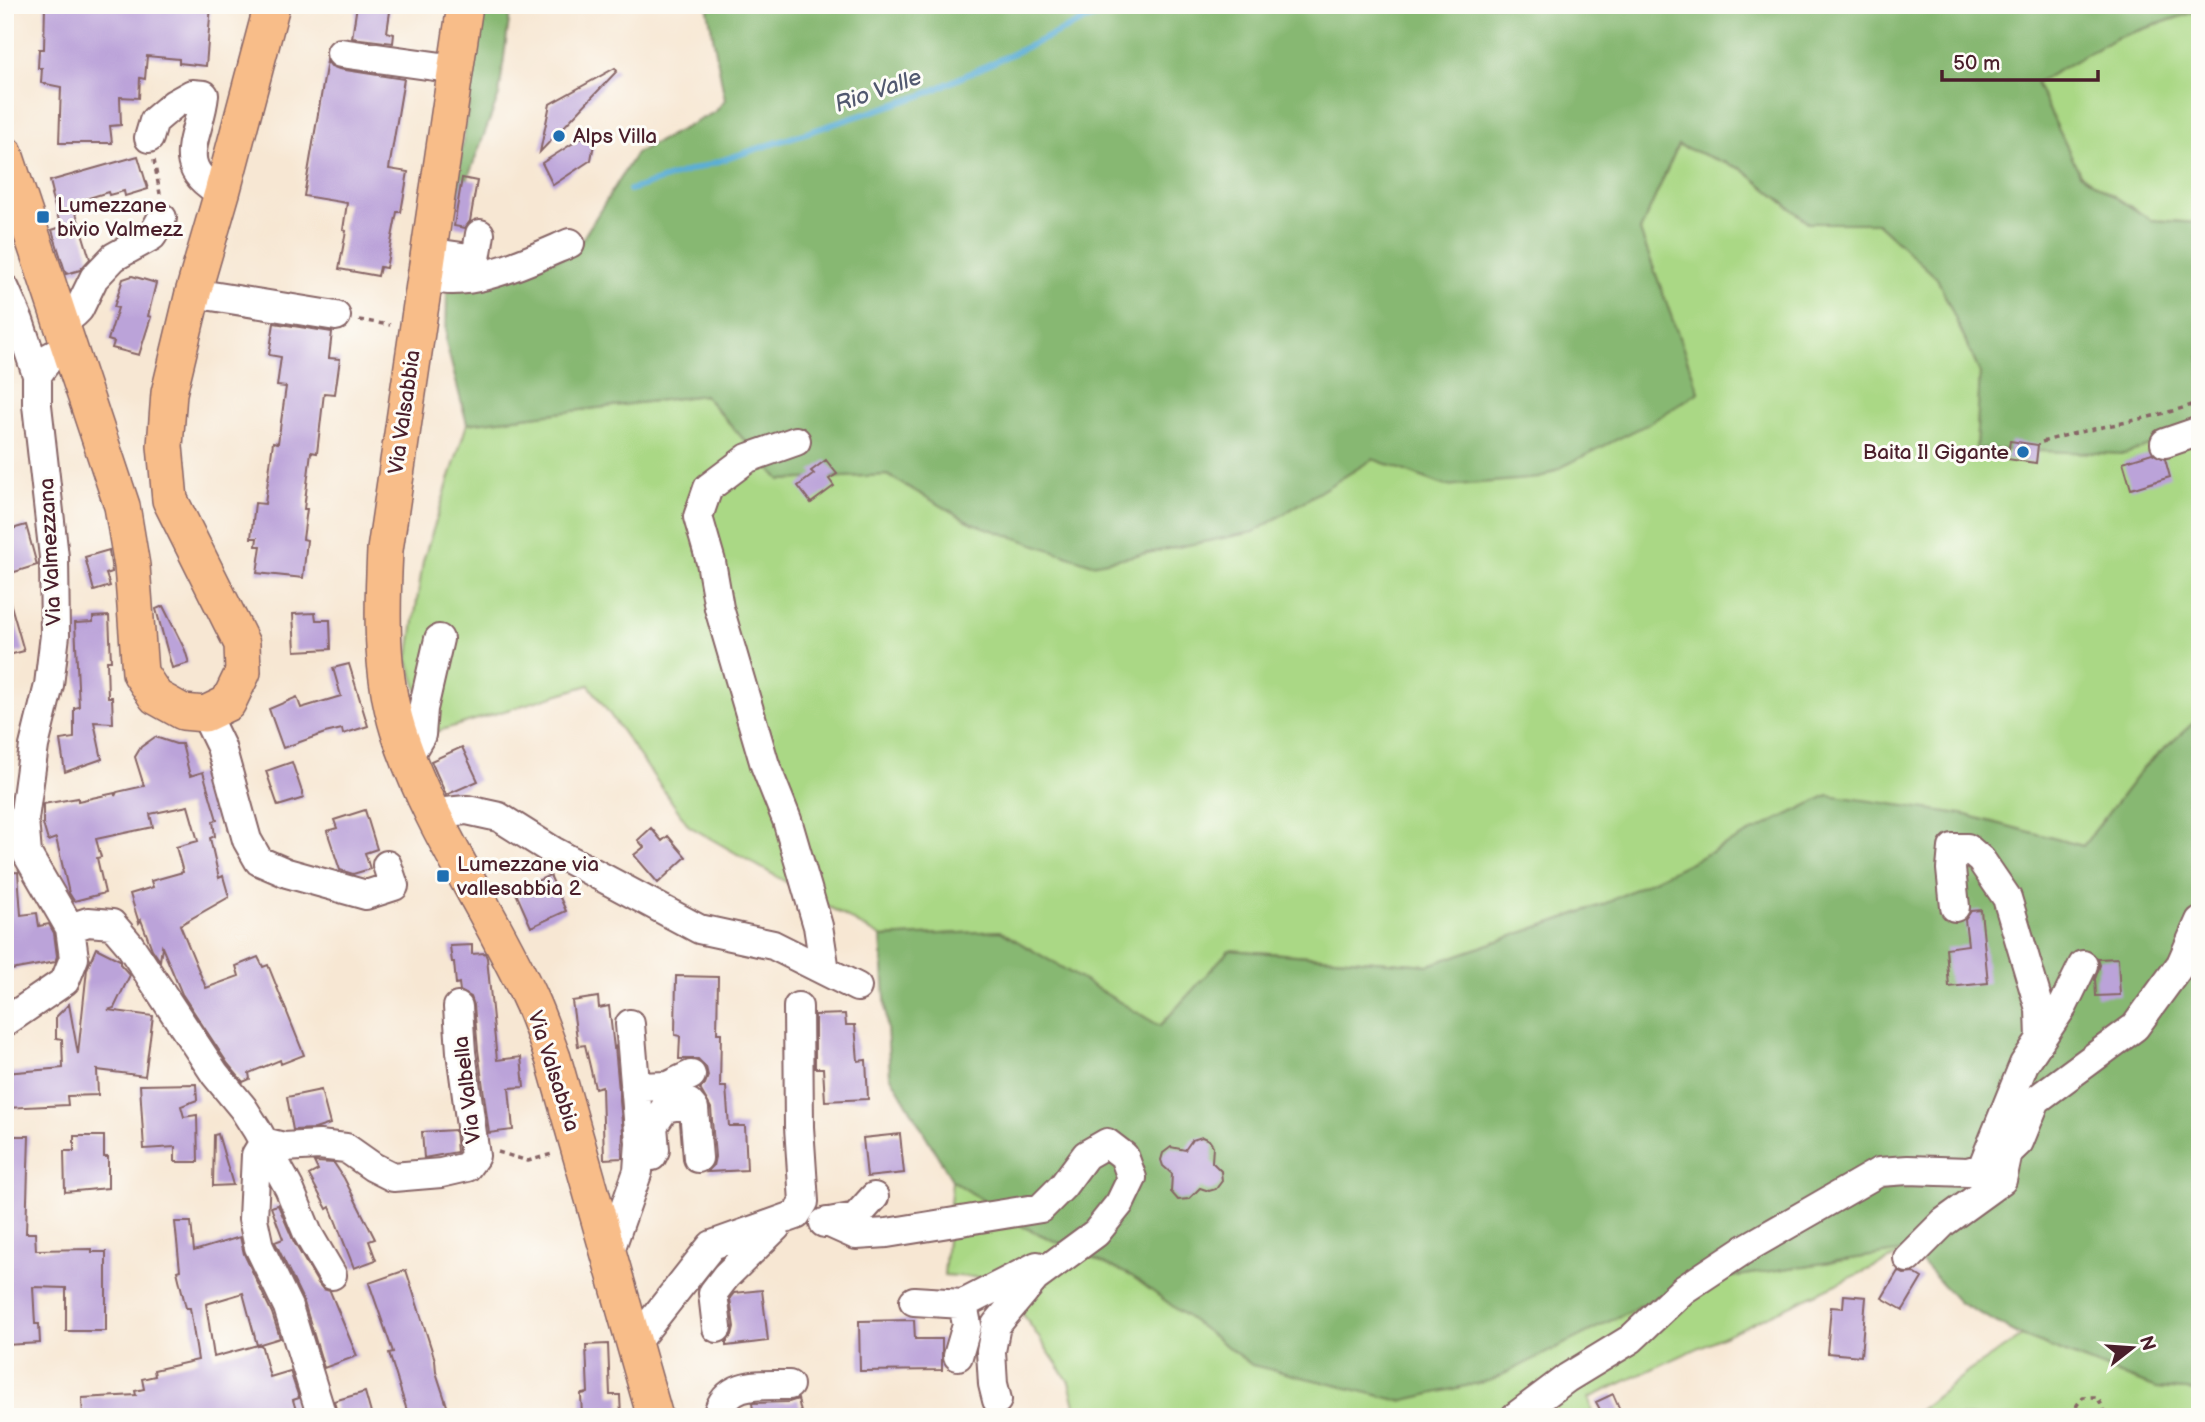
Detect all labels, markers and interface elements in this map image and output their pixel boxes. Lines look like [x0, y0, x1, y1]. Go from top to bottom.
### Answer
scale bar [1942, 38, 2098, 82]
text: 50 m [1953, 51, 2000, 76]
water label: Rio Valle [831, 63, 926, 119]
place label: Alps Villa [573, 124, 657, 149]
marker: Alps Villa [551, 128, 567, 144]
place label: Lumezzane bivio Valmezz [57, 193, 184, 242]
marker: Lumezzane bivio Valmezz [35, 209, 51, 225]
street label: Via Valsabbia [383, 348, 426, 476]
place label: Baita Il Gigante [1863, 440, 2009, 465]
marker: Baita Il Gigante [2015, 444, 2031, 460]
street label: Via Valmezzana [34, 477, 67, 627]
place label: Lumezzane via vallesabbia 2 [456, 852, 599, 901]
marker: Lumezzane via vallesabbia 2 [435, 868, 451, 884]
street label: Via Valsabbia [522, 1008, 585, 1135]
street label: Via Valbella [449, 1035, 486, 1145]
north arrow [2096, 1314, 2166, 1384]
text: N [2134, 1333, 2160, 1354]

